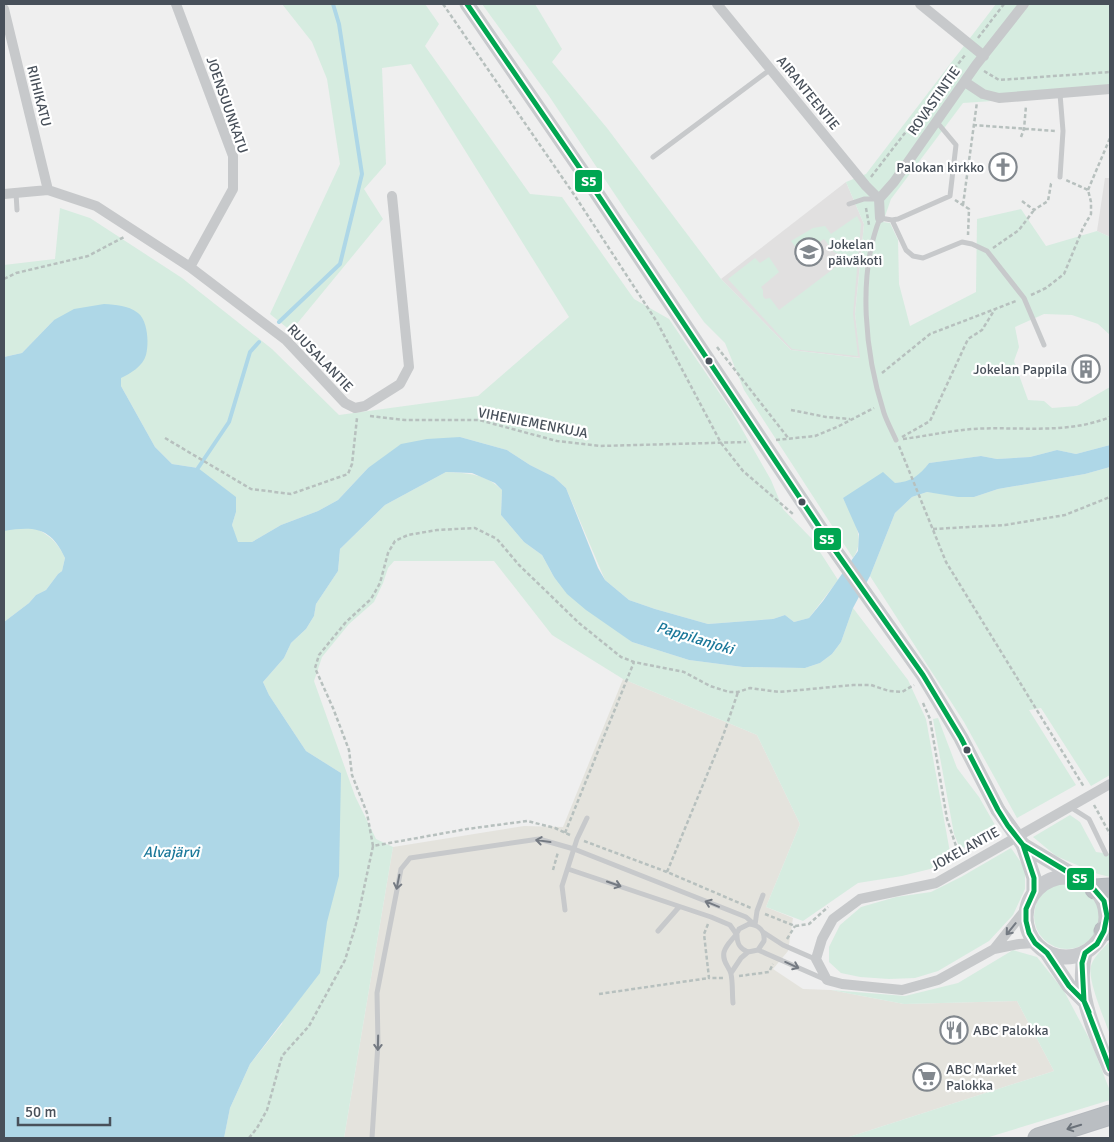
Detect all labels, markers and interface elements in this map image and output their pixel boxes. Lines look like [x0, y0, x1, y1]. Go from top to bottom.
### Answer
street label: AIRANTEENTIE [773, 53, 843, 134]
street label: JOENSUUNKATU [202, 54, 252, 156]
street label: ROVASTINTIE [904, 63, 964, 139]
street label: RIIHIKATU [23, 64, 55, 128]
church icon: Palokan kirkko [988, 152, 1018, 182]
place label: Palokan kirkko [896, 159, 984, 176]
line badge: S5 [574, 169, 603, 193]
text: S5 [581, 173, 597, 190]
place label: Jokelan päiväkoti [828, 236, 882, 269]
school or university icon: Jokelan päiväkoti [794, 237, 824, 267]
street label: RUUSALANTIE [284, 321, 357, 395]
building icon: Jokelan Pappila [1071, 354, 1101, 384]
unlabelled marker [704, 356, 714, 366]
place label: Jokelan Pappila [973, 361, 1067, 378]
street label: VIHENIEMENKUJA [477, 404, 590, 442]
unlabelled marker [797, 497, 807, 507]
line badge: S5 [813, 527, 842, 551]
text: S5 [819, 531, 835, 548]
water label: Pappilanjoki [654, 618, 737, 659]
unlabelled marker [962, 745, 972, 755]
street label: JOKELANTIE [928, 823, 1002, 875]
one-way arrow [536, 836, 552, 846]
water label: Alvajärvi [143, 843, 200, 861]
line badge: S5 [1066, 867, 1095, 891]
text: S5 [1072, 870, 1088, 887]
one-way arrow [393, 874, 402, 890]
one-way arrow [605, 880, 621, 890]
one-way arrow [705, 898, 720, 908]
one-way arrow [1005, 922, 1016, 935]
one-way arrow [785, 962, 800, 971]
restaurant icon: ABC Palokka [939, 1015, 969, 1045]
place label: ABC Palokka [973, 1022, 1049, 1039]
one-way arrow [373, 1034, 383, 1050]
place label: ABC Market Palokka [946, 1061, 1017, 1094]
supermarket icon: ABC Market Palokka [912, 1062, 942, 1092]
scale bar [18, 1094, 110, 1126]
text: 50 m [25, 1103, 56, 1121]
one-way arrow [1066, 1122, 1082, 1132]

